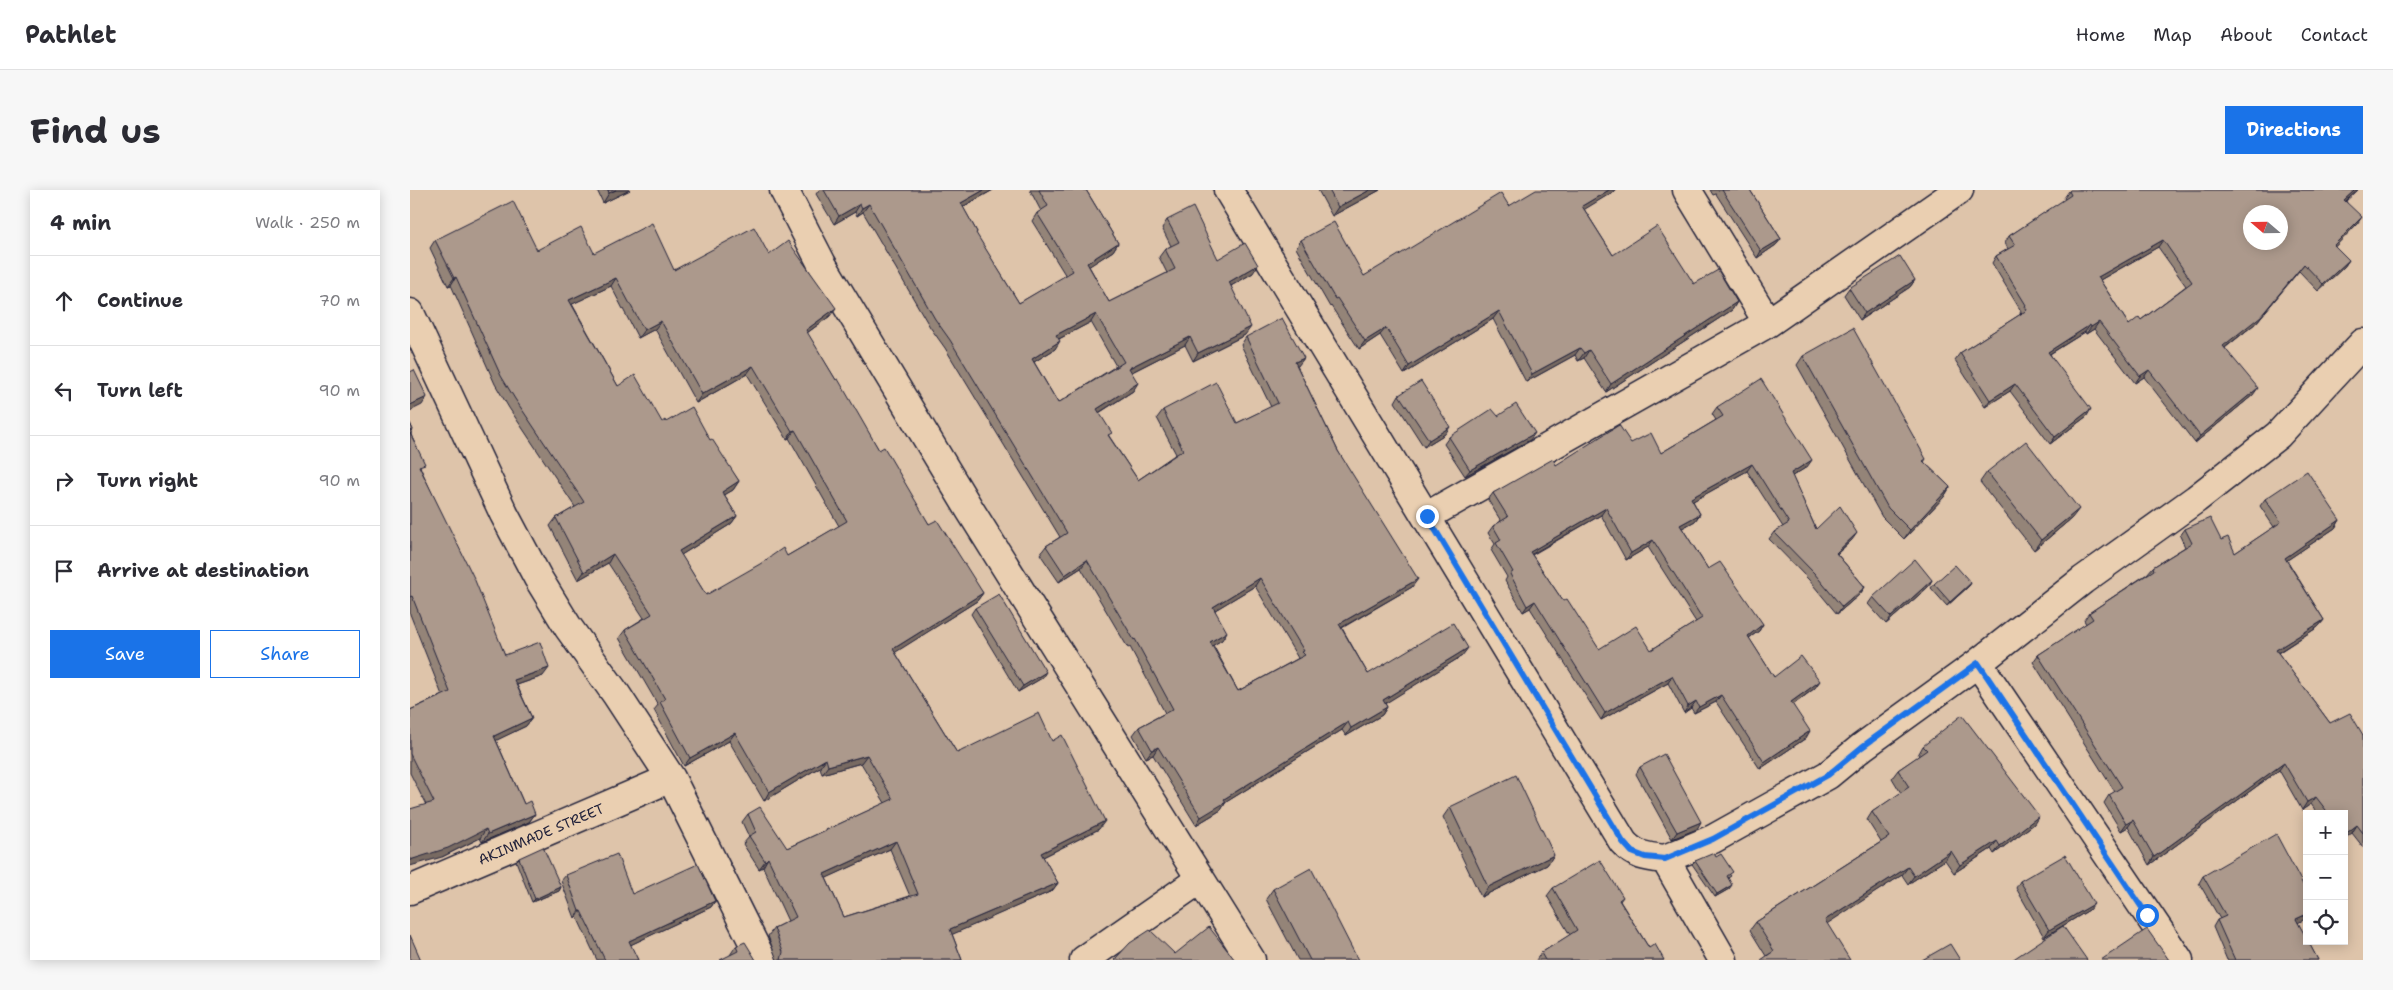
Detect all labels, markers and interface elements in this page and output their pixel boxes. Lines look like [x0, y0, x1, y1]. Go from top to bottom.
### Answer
text: Pathlet [25, 19, 116, 51]
text: Home [2076, 23, 2125, 47]
text: Map [2153, 23, 2192, 47]
text: About [2220, 23, 2273, 47]
text: Contact [2301, 23, 2368, 47]
button: Directions [2225, 106, 2363, 154]
text: Find us [30, 107, 161, 154]
north arrow [2243, 205, 2288, 250]
text: 4 min [50, 209, 111, 237]
text: Walk · 250 m [255, 212, 360, 233]
icon: ahead [50, 287, 78, 315]
text: Continue [97, 288, 183, 313]
text: 70 m [319, 290, 360, 311]
icon: left [50, 377, 78, 405]
text: Turn left [97, 378, 183, 403]
text: 90 m [319, 380, 360, 401]
icon: right [50, 467, 78, 495]
text: Turn right [97, 468, 198, 493]
text: 90 m [319, 470, 360, 491]
route end [1416, 505, 1439, 528]
icon: arrive [50, 557, 78, 585]
text: Arrive at destination [97, 558, 309, 583]
button: Save [50, 630, 200, 678]
button: Share [210, 630, 360, 678]
street label: AKINMADE STREET [475, 799, 607, 869]
map controls [2303, 810, 2348, 945]
button: + [2303, 810, 2348, 855]
button: − [2303, 855, 2348, 900]
button: locate [2303, 900, 2348, 945]
route start [2136, 904, 2159, 927]

